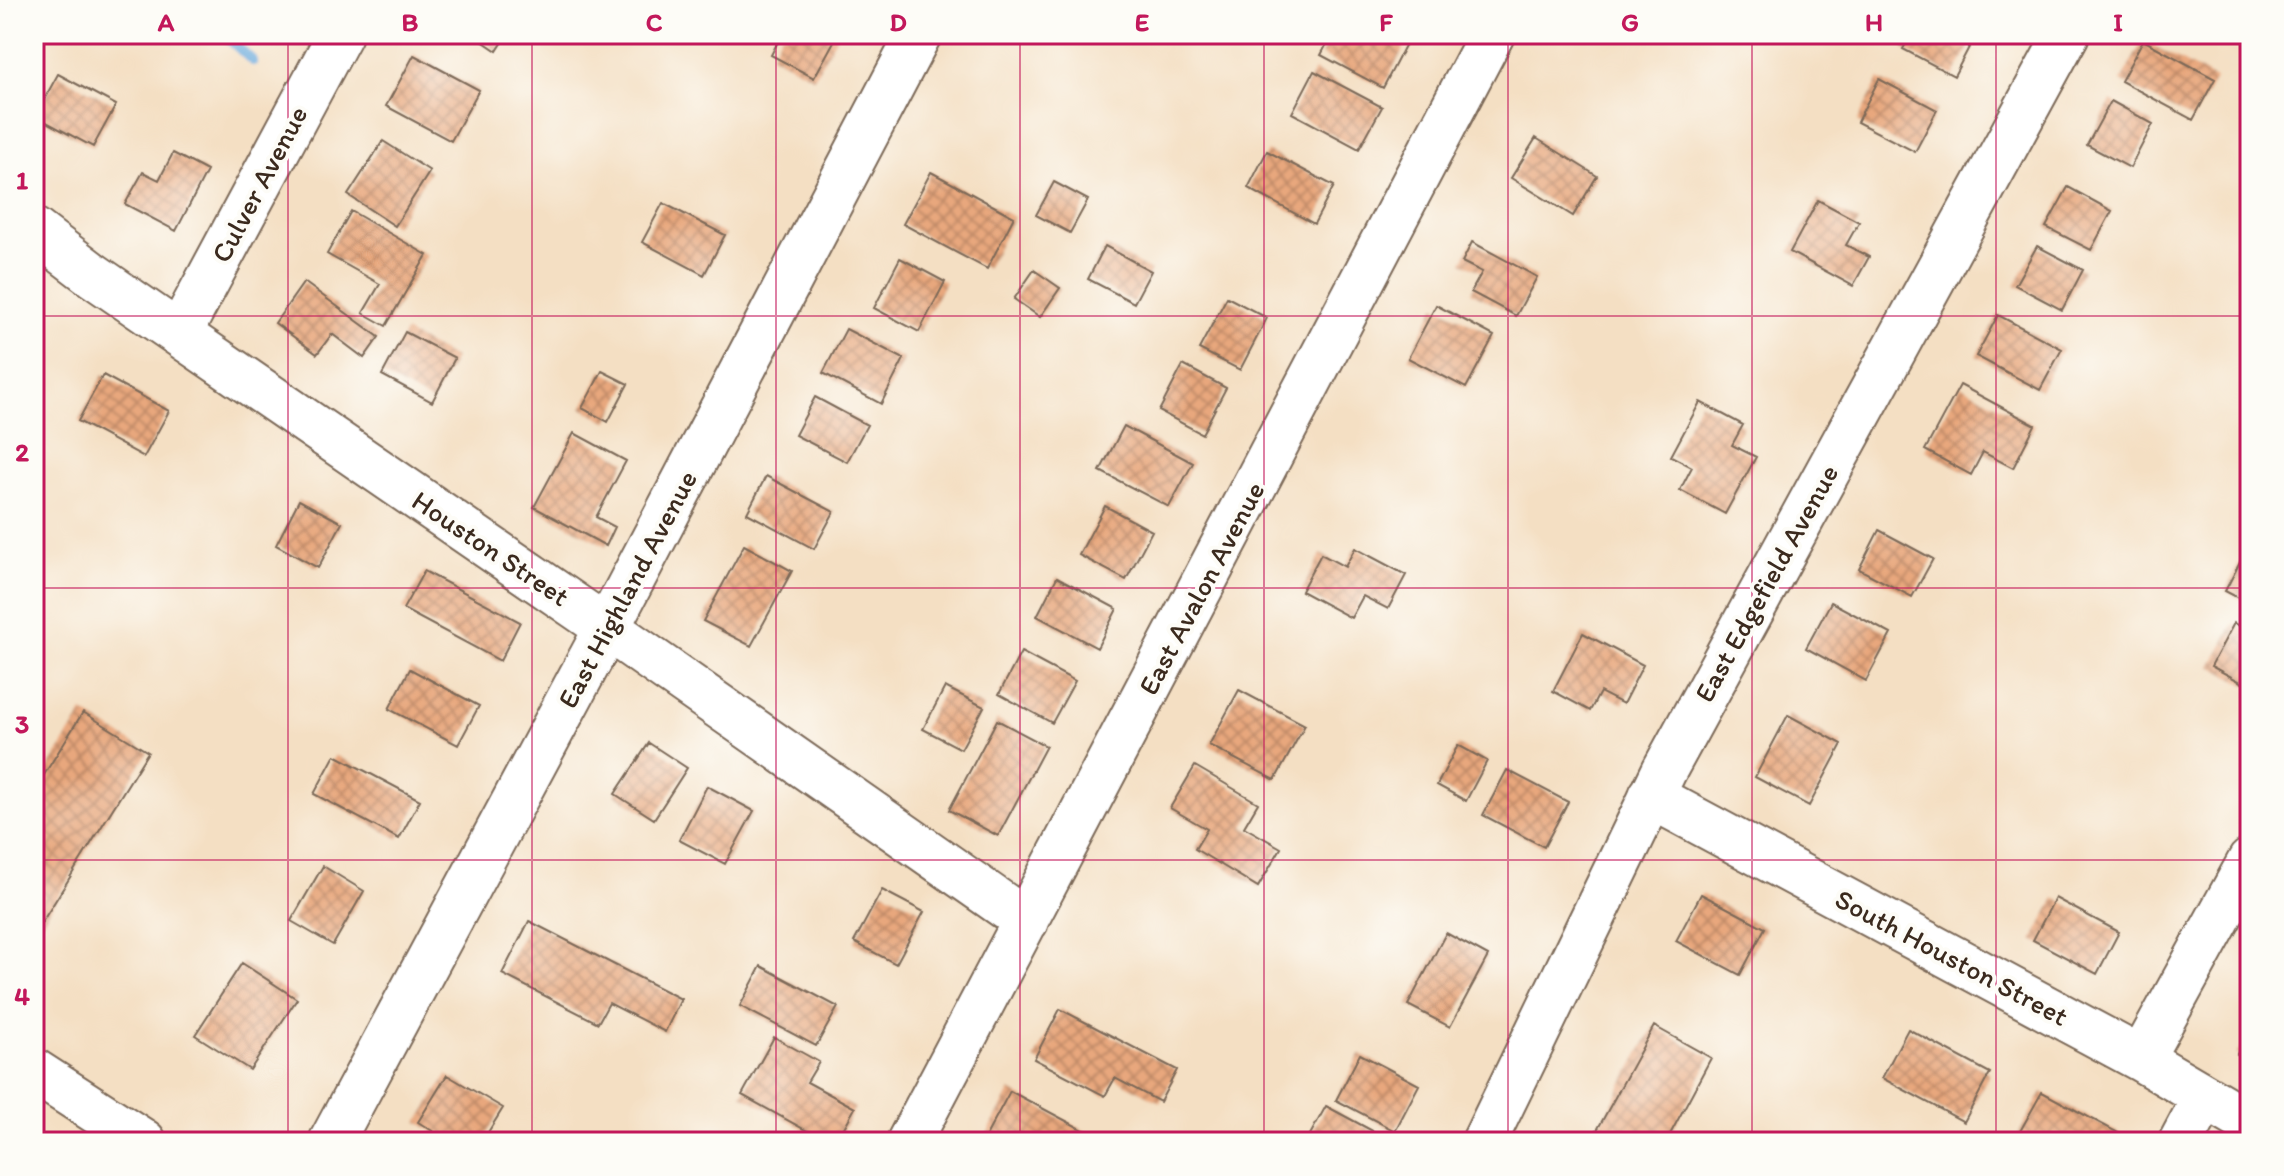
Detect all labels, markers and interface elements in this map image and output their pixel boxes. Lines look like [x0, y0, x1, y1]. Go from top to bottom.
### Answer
text: A [157, 6, 175, 38]
text: B [402, 6, 419, 38]
text: C [646, 6, 663, 38]
text: D [889, 6, 907, 38]
text: E [1135, 6, 1149, 38]
text: F [1379, 6, 1393, 38]
text: G [1621, 6, 1639, 38]
text: H [1865, 6, 1883, 38]
text: I [2113, 6, 2123, 38]
street label: Culver Avenue [203, 100, 315, 268]
text: 1 [16, 164, 28, 196]
text: 2 [15, 436, 29, 468]
street label: East Edgefield Avenue [1687, 458, 1845, 708]
street label: East Highland Avenue [550, 464, 704, 714]
street label: East Avalon Avenue [1131, 476, 1271, 700]
street label: Houston Street [406, 483, 576, 613]
text: 3 [15, 708, 29, 740]
street label: South Houston Street [1830, 881, 2074, 1033]
text: 4 [14, 980, 30, 1012]

